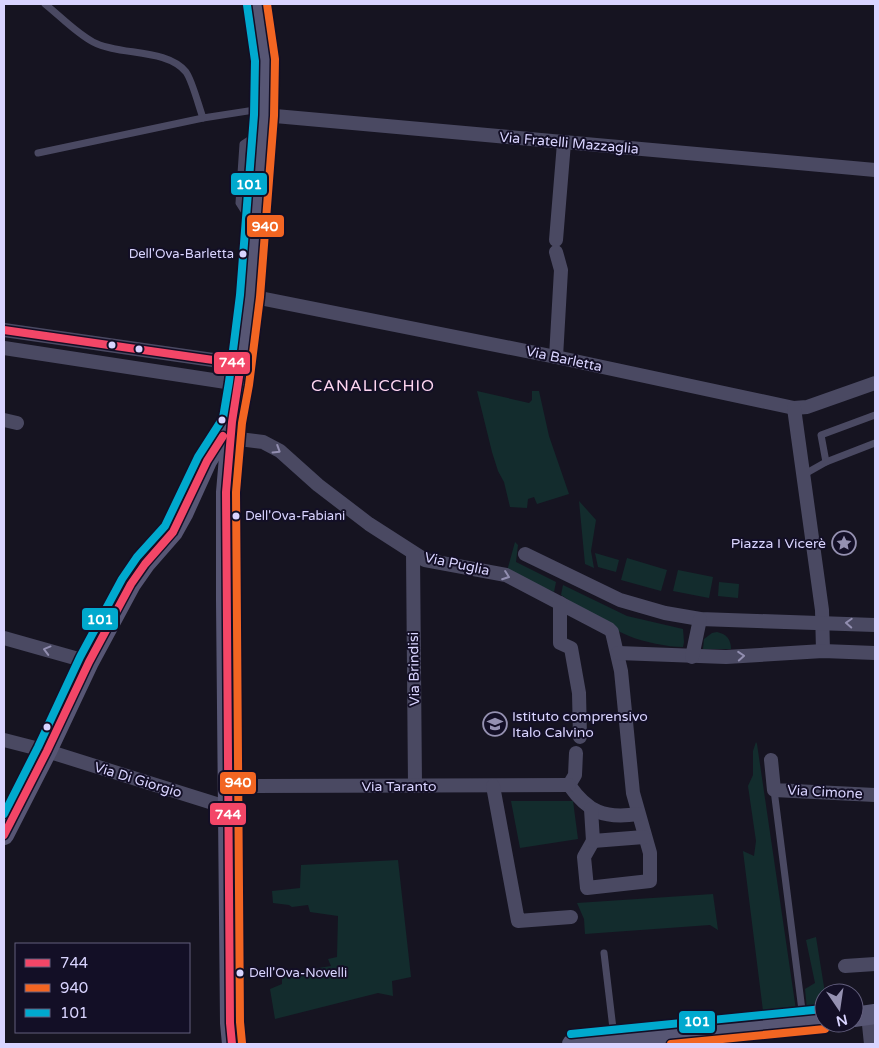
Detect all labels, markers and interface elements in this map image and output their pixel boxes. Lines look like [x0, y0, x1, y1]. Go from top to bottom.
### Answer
street label: Via Fratelli Mazzaglia [499, 128, 639, 158]
line badge: 101 [230, 172, 268, 196]
text: 101 [236, 176, 262, 193]
line badge: 940 [246, 214, 285, 238]
text: 940 [252, 218, 278, 235]
place label: Dell'Ova-Barletta [129, 246, 234, 262]
marker: Dell'Ova-Barletta [238, 249, 248, 259]
unlabelled marker [107, 340, 117, 350]
street label: Via Barletta [524, 343, 604, 375]
unlabelled marker [134, 344, 144, 354]
line badge: 744 [213, 351, 251, 375]
text: 744 [219, 354, 245, 371]
district label: CANALICCHIO [311, 376, 435, 396]
unlabelled marker [217, 415, 227, 425]
one-way arrow [271, 444, 280, 453]
place label: Dell'Ova-Fabiani [245, 508, 345, 524]
marker: Dell'Ova-Fabiani [231, 511, 241, 521]
place icon: Piazza I Vicerè [831, 530, 857, 556]
place label: Piazza I Vicerè [731, 535, 826, 552]
street label: Via Puglia [423, 549, 491, 579]
one-way arrow [501, 570, 510, 580]
line badge: 101 [81, 607, 119, 631]
text: 101 [87, 611, 113, 628]
one-way arrow [845, 618, 853, 629]
street label: Via Brindisi [405, 632, 423, 706]
one-way arrow [43, 646, 51, 656]
one-way arrow [737, 650, 745, 661]
place label: Istituto comprensivo Italo Calvino [512, 708, 648, 741]
school or university icon: Istituto comprensivo Italo Calvino [482, 711, 508, 737]
unlabelled marker [42, 722, 52, 732]
street label: Via Di Giorgio [92, 759, 184, 801]
line badge: 940 [219, 771, 257, 795]
text: 940 [225, 774, 251, 791]
street label: Via Taranto [361, 778, 437, 795]
street label: Via Cimone [787, 782, 863, 802]
line badge: 744 [209, 802, 247, 826]
text: 744 [215, 806, 241, 823]
legend [15, 943, 190, 1033]
text: 744 [60, 954, 88, 972]
place label: Dell'Ova-Novelli [249, 965, 347, 981]
marker: Dell'Ova-Novelli [235, 968, 245, 978]
text: 940 [60, 979, 88, 997]
north arrow [814, 983, 864, 1033]
text: 101 [60, 1004, 88, 1022]
line badge: 101 [678, 1010, 716, 1034]
text: N [834, 1011, 849, 1030]
text: 101 [684, 1013, 710, 1030]

